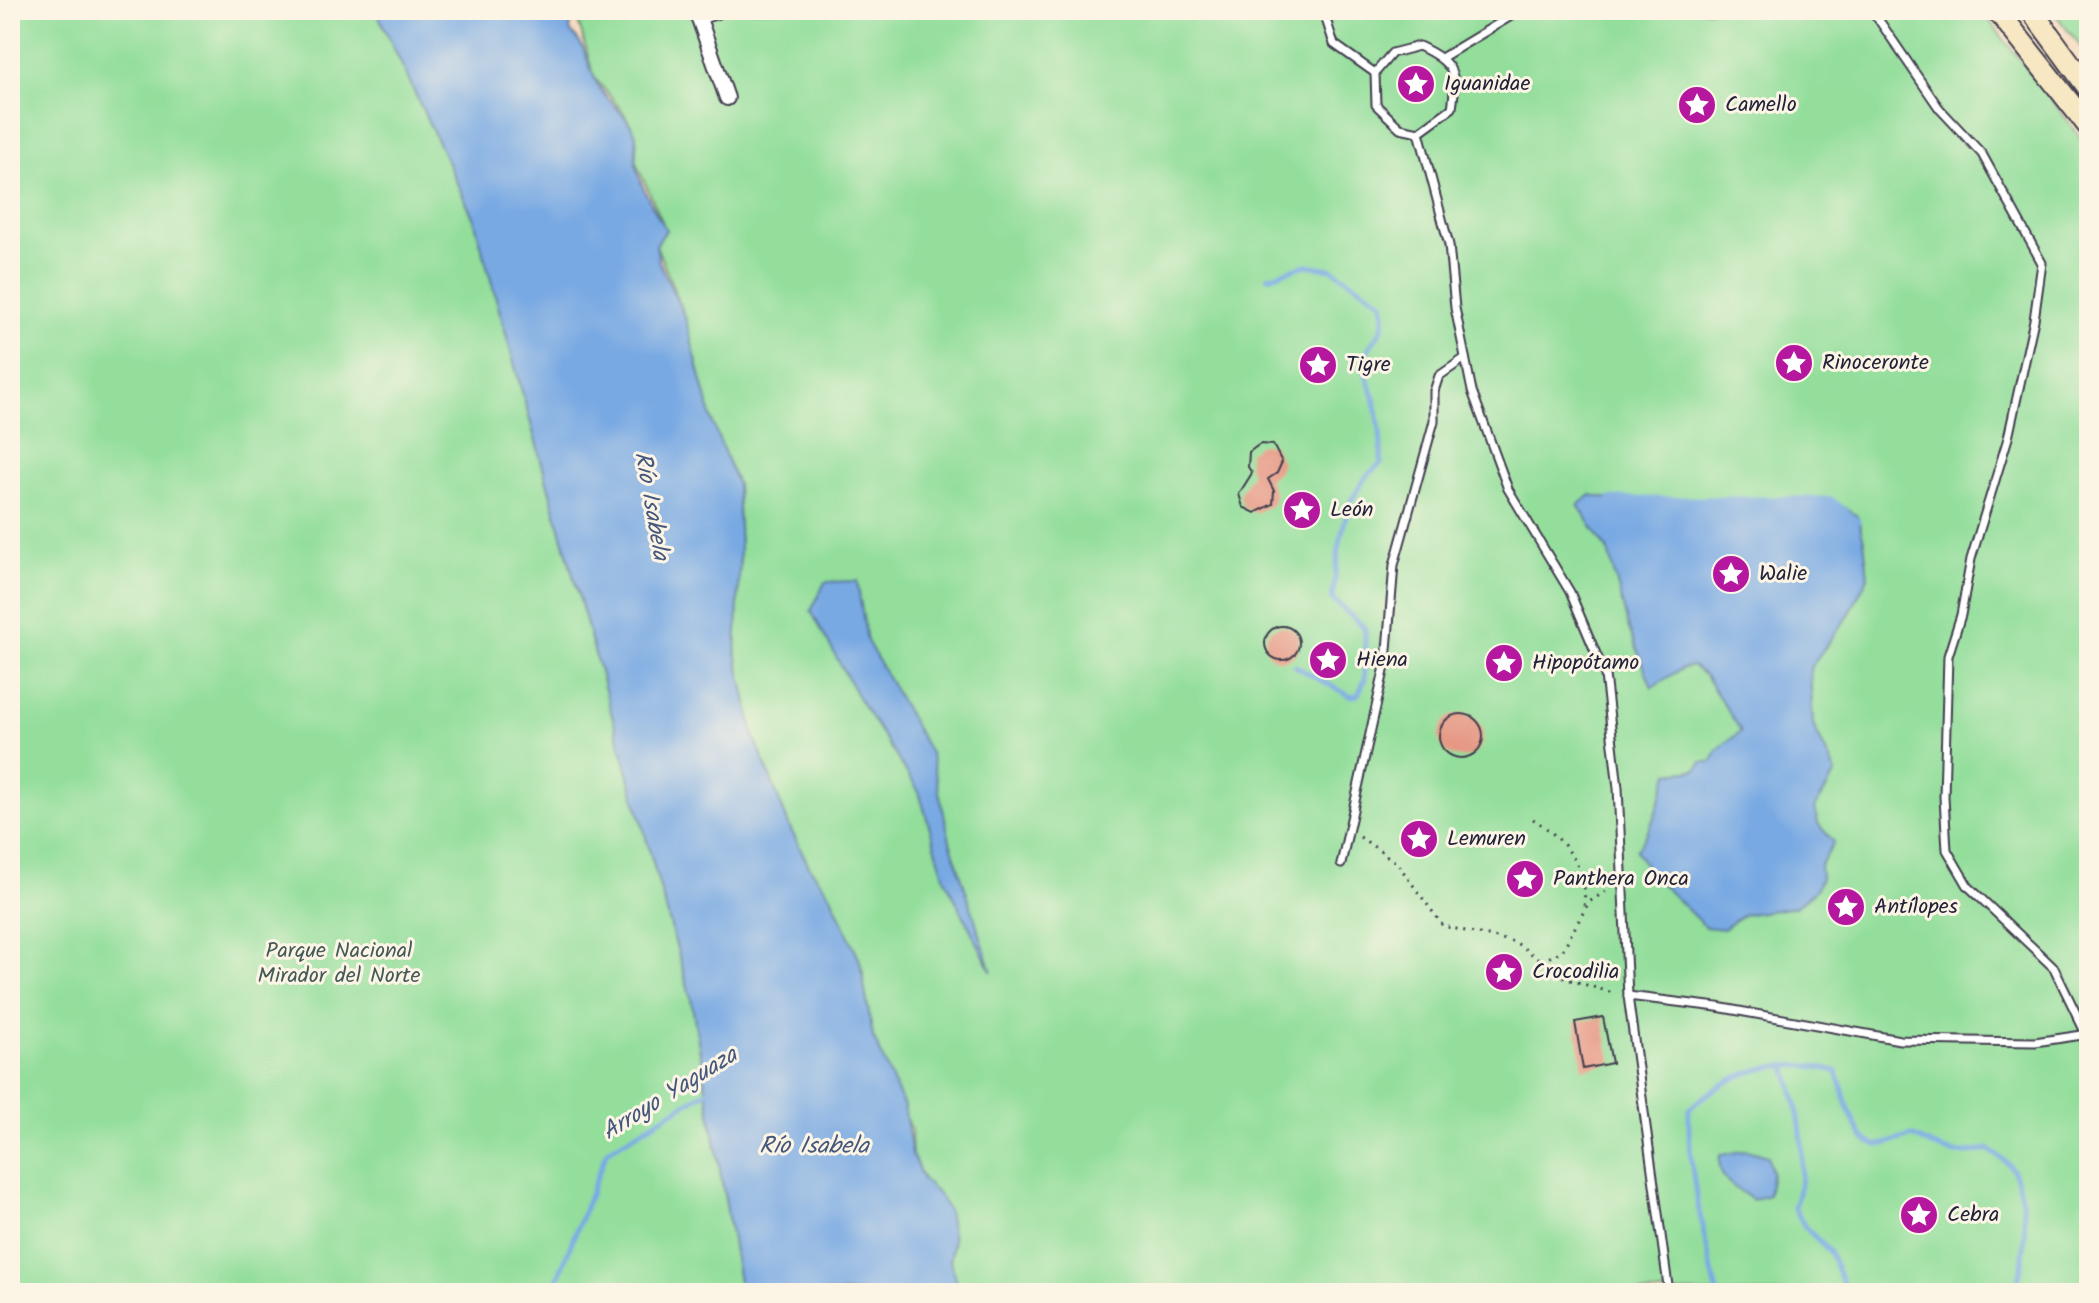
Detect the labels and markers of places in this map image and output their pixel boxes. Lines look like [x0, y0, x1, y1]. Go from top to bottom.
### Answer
place icon: Iguanidae [1395, 63, 1437, 105]
place label: Iguanidae [1444, 67, 1530, 102]
place icon: Camello [1676, 84, 1718, 126]
place label: Camello [1725, 88, 1797, 123]
place icon: Rinoceronte [1773, 342, 1815, 384]
place icon: Tigre [1297, 344, 1339, 386]
place label: Rinoceronte [1822, 346, 1929, 381]
place label: Tigre [1346, 348, 1391, 383]
place icon: León [1281, 489, 1323, 531]
place label: León [1330, 493, 1374, 528]
place icon: Walie [1710, 553, 1752, 595]
place label: Walie [1759, 557, 1807, 592]
place icon: Hiena [1307, 639, 1349, 681]
place icon: Hipopótamo [1483, 642, 1525, 684]
place label: Hiena [1356, 643, 1408, 678]
place label: Hipopótamo [1532, 646, 1639, 681]
place icon: Lemuren [1398, 818, 1440, 860]
place label: Lemuren [1447, 822, 1526, 857]
place icon: Panthera Onca [1504, 858, 1546, 900]
place label: Panthera Onca [1553, 862, 1689, 897]
place icon: Antílopes [1825, 886, 1867, 928]
place label: Antílopes [1874, 890, 1959, 925]
place icon: Crocodilia [1483, 951, 1525, 993]
place label: Crocodilia [1532, 955, 1619, 990]
place icon: Cebra [1898, 1194, 1940, 1236]
place label: Cebra [1947, 1198, 1999, 1233]

